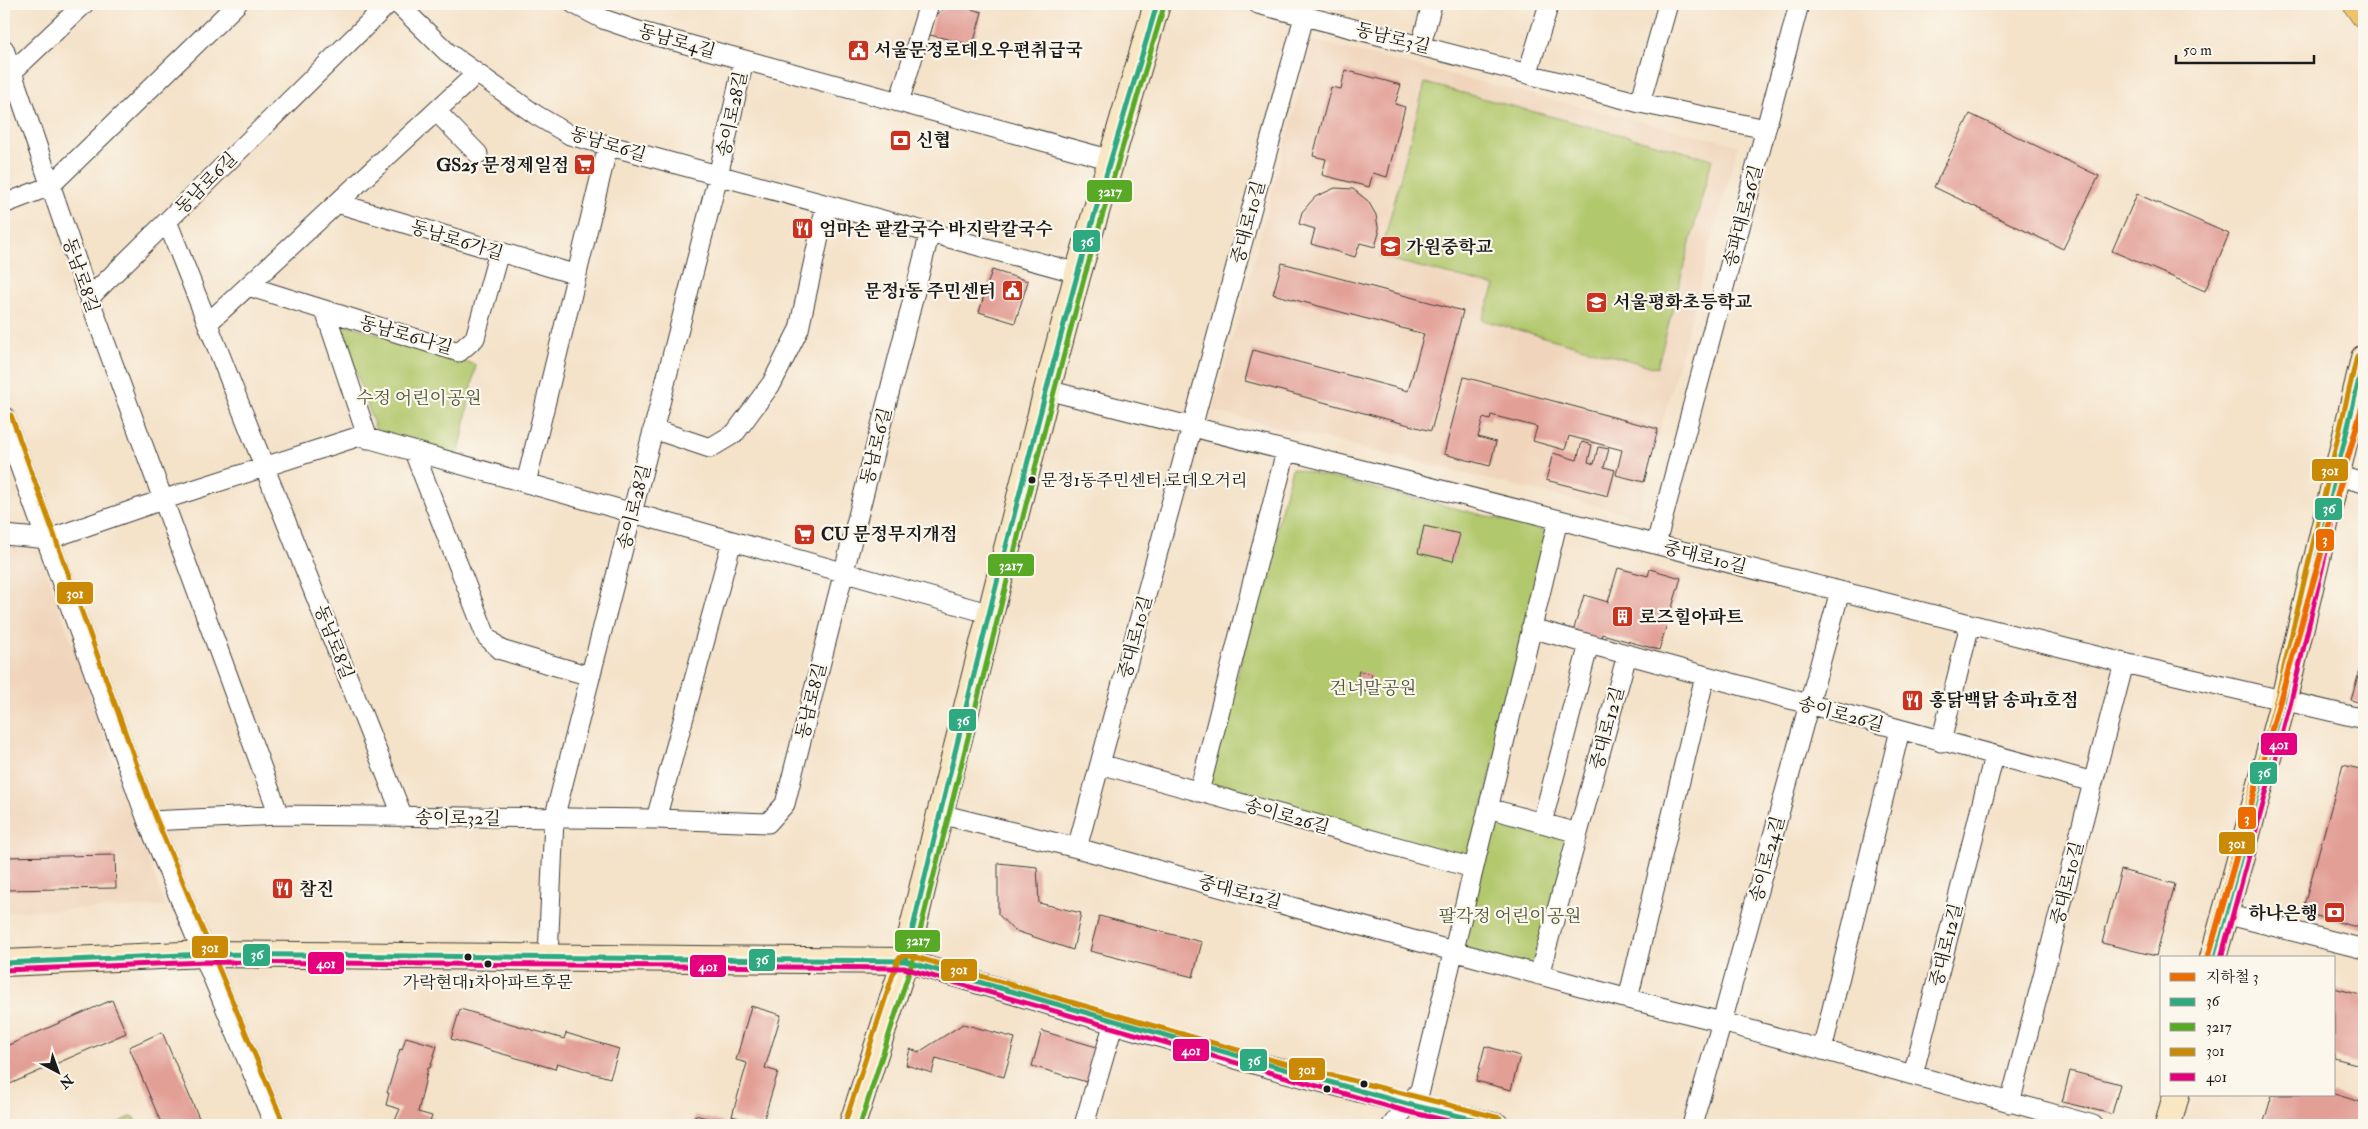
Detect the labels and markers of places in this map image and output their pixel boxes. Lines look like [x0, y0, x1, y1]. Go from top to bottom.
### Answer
public building icon: 서울문정로데오우편취급국 [846, 38, 870, 62]
place label: 서울문정로데오우편취급국 [874, 39, 1083, 62]
bank icon: 신협 [888, 128, 912, 152]
place label: 신협 [916, 129, 951, 152]
supermarket icon: GS25 문정제일점 [573, 153, 597, 177]
place label: GS25 문정제일점 [436, 154, 569, 177]
restaurant icon: 엄마손 팥칼국수 바지락칼국수 [791, 217, 815, 241]
place label: 엄마손 팥칼국수 바지락칼국수 [819, 218, 1053, 241]
school or university icon: 가원중학교 [1378, 235, 1402, 259]
place label: 가원중학교 [1406, 236, 1494, 259]
public building icon: 문정1동 주민센터 [1000, 279, 1024, 303]
place label: 문정1동 주민센터 [864, 280, 996, 303]
school or university icon: 서울평화초등학교 [1585, 290, 1609, 314]
place label: 서울평화초등학교 [1613, 291, 1753, 314]
place label: 문정1동주민센터.로데오거리 [1041, 470, 1247, 491]
marker: 문정1동주민센터.로데오거리 [1027, 475, 1037, 485]
supermarket icon: CU 문정무지개점 [793, 522, 817, 546]
place label: CU 문정무지개점 [821, 523, 957, 546]
building icon: 로즈힐아파트 [1611, 605, 1635, 629]
place label: 로즈힐아파트 [1639, 606, 1744, 629]
restaurant icon: 홍닭백닭 송파1호점 [1901, 688, 1925, 712]
place label: 홍닭백닭 송파1호점 [1929, 689, 2078, 712]
restaurant icon: 참진 [271, 877, 295, 901]
place label: 참진 [299, 878, 334, 901]
bank icon: 하나은행 [2322, 901, 2346, 925]
place label: 하나은행 [2248, 902, 2318, 925]
unlabelled marker [463, 952, 473, 962]
marker: 가락현대1차아파트후문 [483, 959, 493, 969]
place label: 가락현대1차아파트후문 [403, 972, 573, 993]
unlabelled marker [1359, 1079, 1369, 1089]
unlabelled marker [1322, 1084, 1332, 1094]

